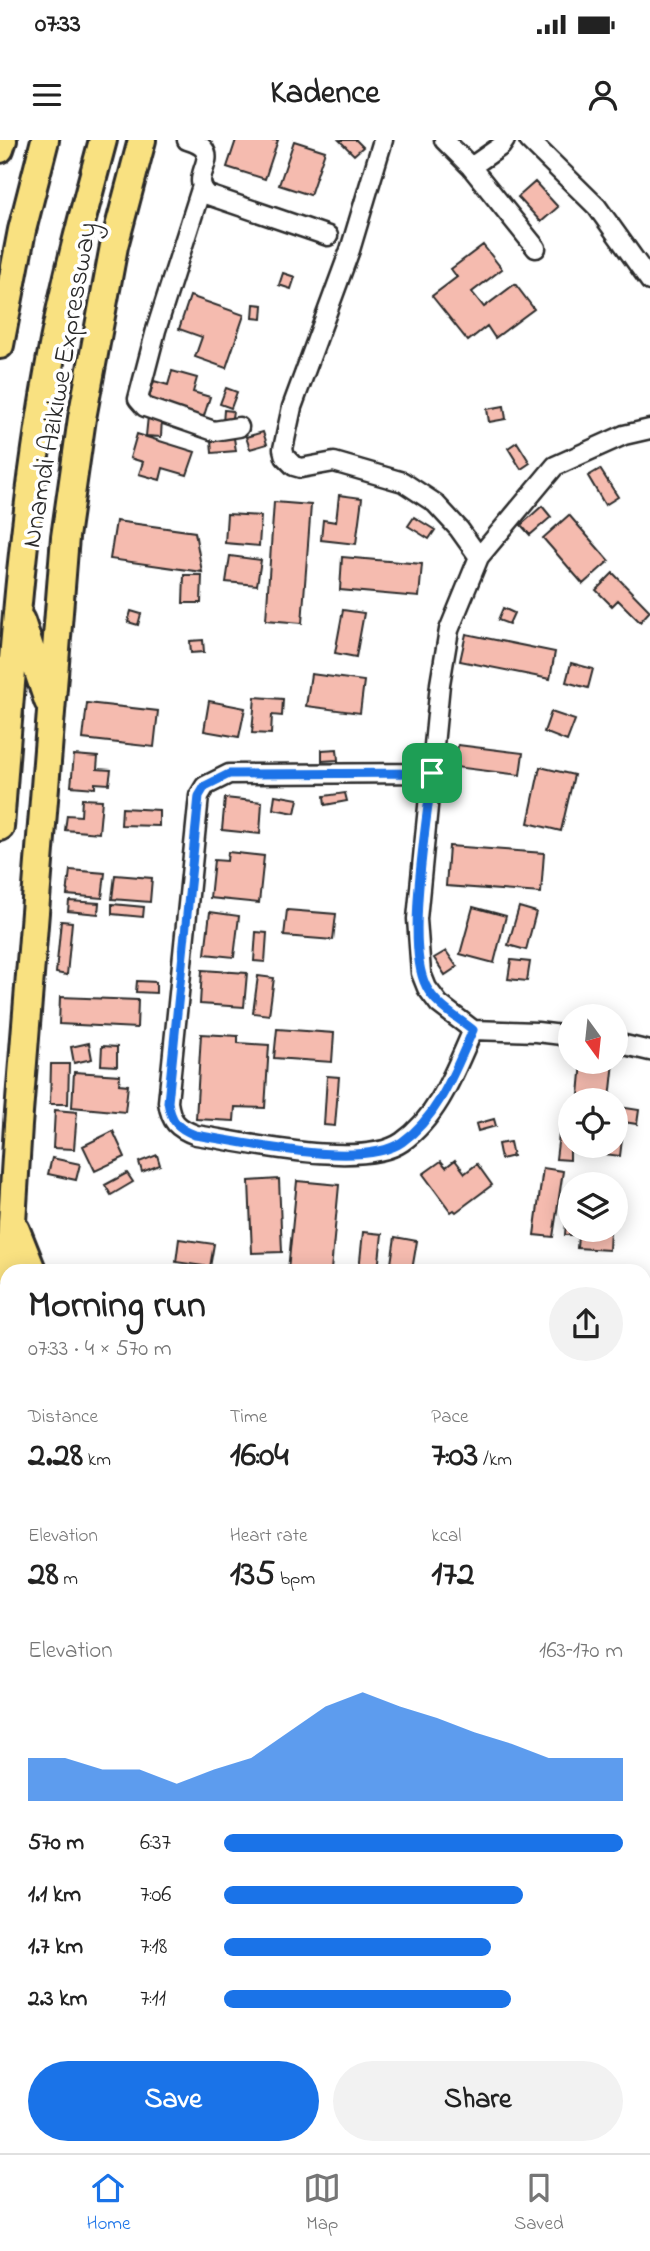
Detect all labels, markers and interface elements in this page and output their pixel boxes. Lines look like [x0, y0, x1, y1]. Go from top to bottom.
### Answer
text: 07:33 [35, 6, 81, 44]
text: Kadence [270, 71, 380, 118]
icon: menu [28, 76, 66, 114]
icon: person [584, 76, 622, 114]
street label: Nnamdi Azikiwe Expressway [12, 219, 110, 551]
pin [402, 743, 462, 803]
icon: arrive [413, 754, 451, 792]
north arrow [558, 1004, 628, 1074]
map controls [558, 1004, 628, 1242]
button: locate [558, 1088, 628, 1158]
button: layers [558, 1172, 628, 1242]
text: Morning run [28, 1279, 206, 1335]
button: share [549, 1287, 623, 1361]
text: 07:33 · 4 × 570 m [28, 1333, 172, 1366]
text: Distance [28, 1404, 98, 1431]
text: Time [230, 1404, 267, 1431]
text: Pace [431, 1404, 468, 1431]
text: 2.28 [28, 1431, 83, 1482]
text: 16:04 [230, 1431, 289, 1482]
text: 7:03 [431, 1431, 478, 1482]
text: km [83, 1447, 111, 1474]
text: /km [478, 1447, 512, 1474]
text: Elevation [28, 1523, 98, 1550]
text: Heart rate [230, 1523, 308, 1550]
text: kcal [431, 1523, 462, 1550]
text: 28 [28, 1550, 59, 1601]
text: 135 [230, 1550, 275, 1601]
text: 172 [431, 1550, 474, 1601]
text: m [59, 1566, 78, 1593]
text: bpm [275, 1566, 315, 1593]
text: Elevation [28, 1635, 113, 1668]
text: 163–170 m [539, 1635, 623, 1668]
text: 570 m [28, 1827, 84, 1860]
text: 6:37 [140, 1827, 171, 1860]
text: 1.1 km [28, 1879, 81, 1912]
text: 7:06 [140, 1879, 172, 1912]
text: 1.7 km [28, 1931, 83, 1964]
text: 7:18 [140, 1931, 167, 1964]
text: 2.3 km [28, 1983, 87, 2016]
text: 7:11 [140, 1983, 166, 2016]
button: Save [28, 2061, 319, 2141]
button: Share [333, 2061, 623, 2141]
tab: Home [86, 2169, 131, 2238]
tab: Map [303, 2169, 341, 2238]
tab: Saved [514, 2169, 564, 2238]

